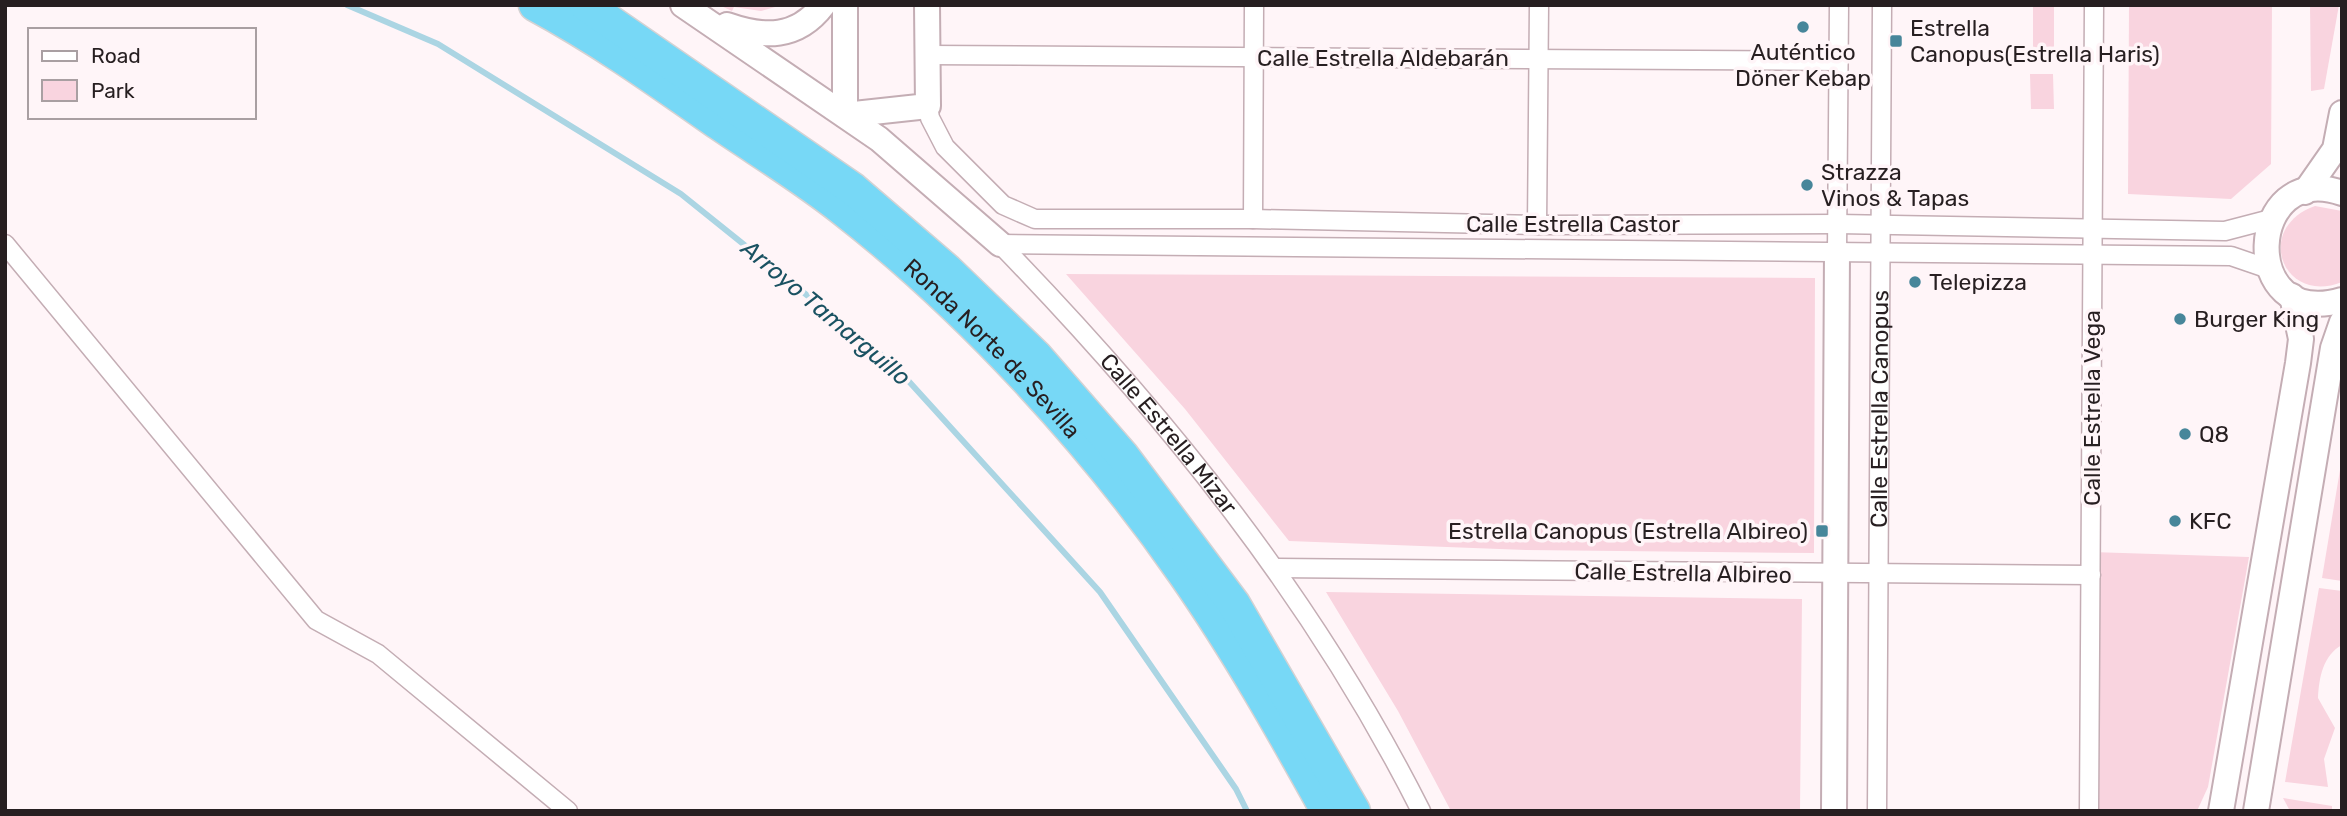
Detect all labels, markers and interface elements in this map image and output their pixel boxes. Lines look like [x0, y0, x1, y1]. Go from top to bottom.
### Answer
place label: Estrella Canopus(Estrella Haris) [1910, 14, 2160, 68]
marker: Auténtico Döner Kebap [1795, 19, 1811, 35]
legend [28, 28, 256, 119]
marker: Estrella Canopus(Estrella Haris) [1888, 33, 1904, 49]
place label: Auténtico Döner Kebap [1735, 38, 1871, 92]
text: Road [91, 43, 141, 68]
street label: Calle Estrella Aldebarán [1257, 44, 1509, 72]
text: Park [91, 78, 135, 103]
place label: Strazza Vinos & Tapas [1821, 158, 1969, 212]
marker: Strazza Vinos & Tapas [1799, 177, 1815, 193]
street label: Calle Estrella Castor [1466, 210, 1680, 238]
water label: Arroyo Tamarguillo [734, 233, 916, 392]
street label: Ronda Norte de Sevilla [898, 253, 1087, 444]
place label: Telepizza [1929, 268, 2027, 296]
marker: Telepizza [1907, 274, 1923, 290]
street label: Calle Estrella Canopus [1865, 290, 1894, 528]
place label: Burger King [2194, 305, 2319, 333]
street label: Calle Estrella Vega [2078, 310, 2106, 506]
marker: Burger King [2172, 311, 2188, 327]
street label: Calle Estrella Mizar [1094, 347, 1243, 520]
place label: Q8 [2199, 420, 2229, 448]
marker: Q8 [2177, 426, 2193, 442]
place label: KFC [2189, 507, 2231, 535]
marker: KFC [2167, 513, 2183, 529]
place label: Estrella Canopus (Estrella Albireo) [1448, 517, 1808, 545]
marker: Estrella Canopus (Estrella Albireo) [1814, 523, 1830, 539]
street label: Calle Estrella Albireo [1574, 557, 1792, 589]

